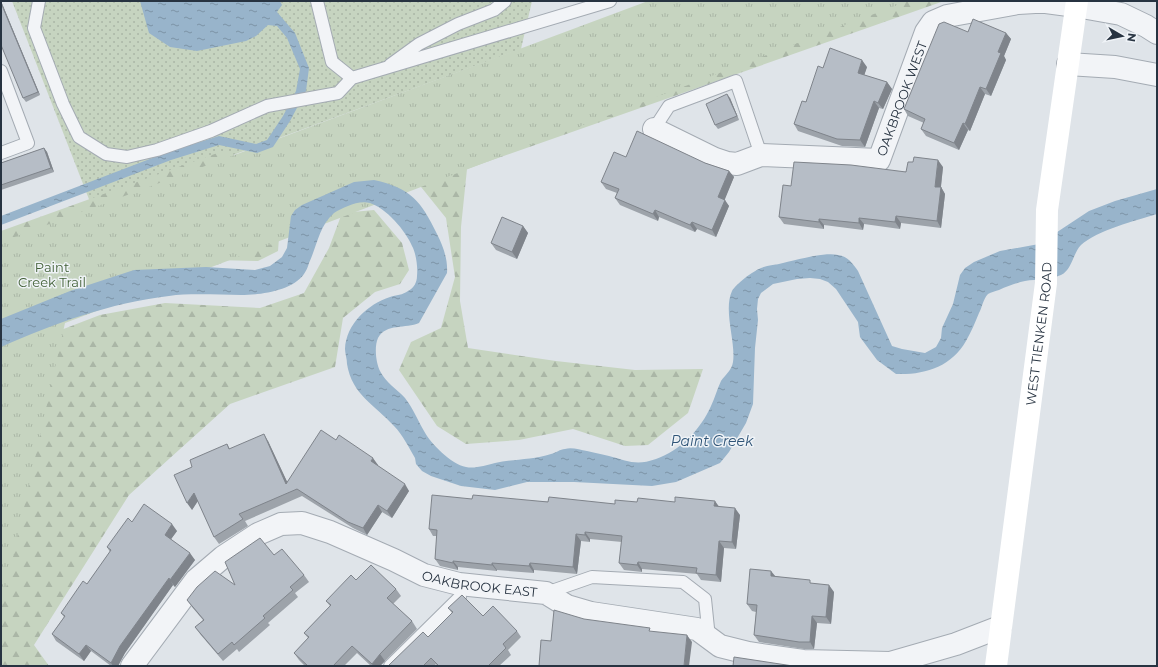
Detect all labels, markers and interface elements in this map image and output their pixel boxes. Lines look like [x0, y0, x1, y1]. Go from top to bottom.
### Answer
north arrow [1102, 16, 1142, 56]
text: N [1124, 32, 1139, 43]
street label: OAKBROOK WEST [873, 38, 930, 158]
park label: Paint Creek Trail [18, 259, 86, 290]
street label: WEST TIENKEN ROAD [1022, 262, 1054, 407]
water label: Paint Creek [671, 432, 754, 450]
street label: OAKBROOK EAST [420, 567, 539, 600]

